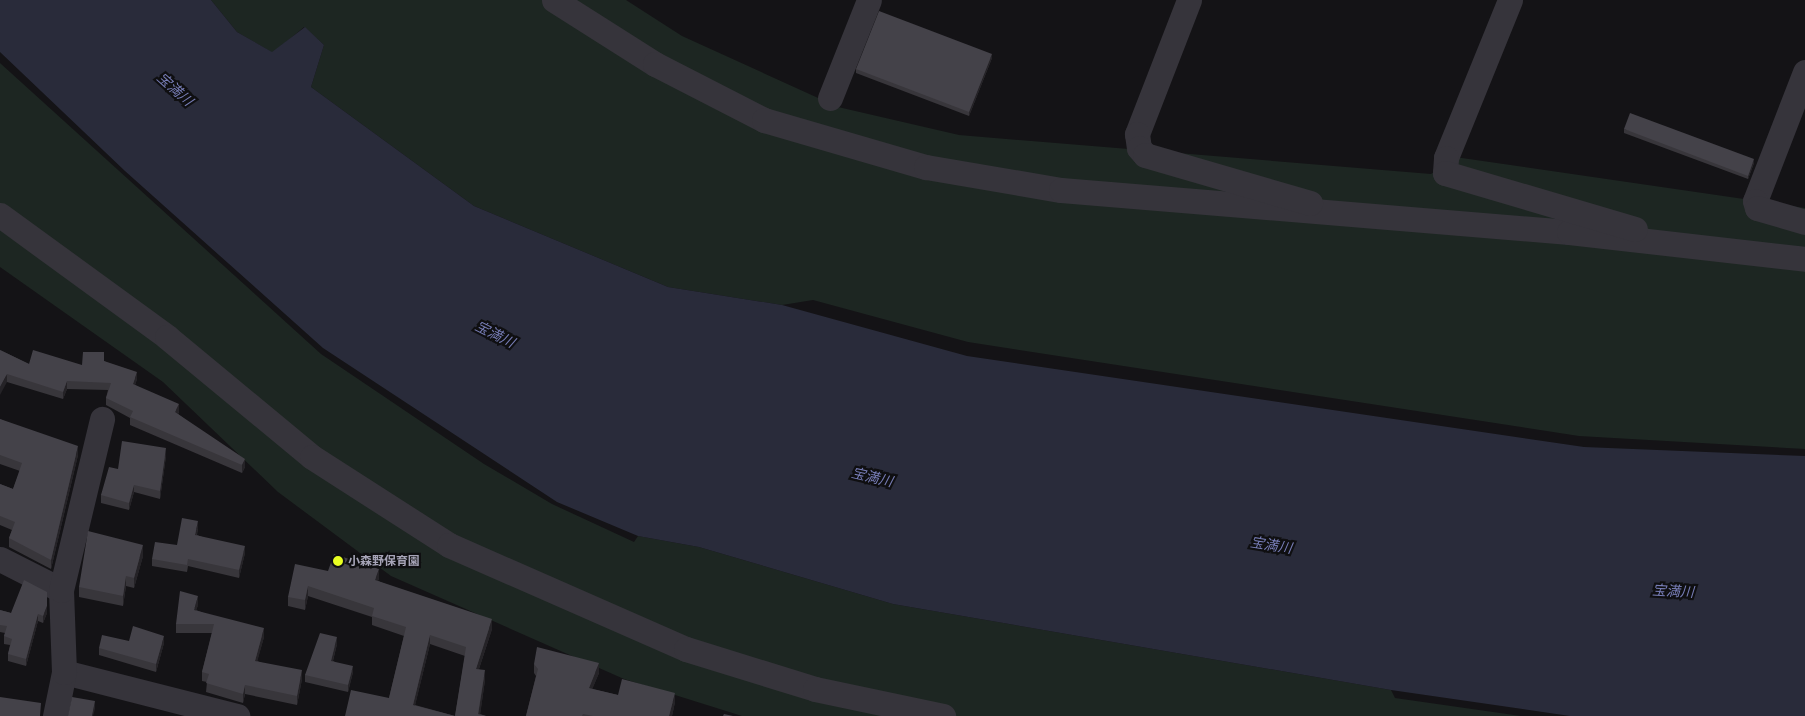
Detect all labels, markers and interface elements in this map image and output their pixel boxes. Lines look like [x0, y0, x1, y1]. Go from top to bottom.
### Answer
water label: 宝満川 [154, 69, 196, 109]
water label: 宝満川 [472, 317, 518, 351]
water label: 宝満川 [850, 464, 894, 490]
water label: 宝満川 [1249, 533, 1293, 557]
place label: 小森野保育園 [348, 554, 420, 568]
marker: 小森野保育園 [332, 555, 344, 567]
water label: 宝満川 [1652, 582, 1694, 600]

